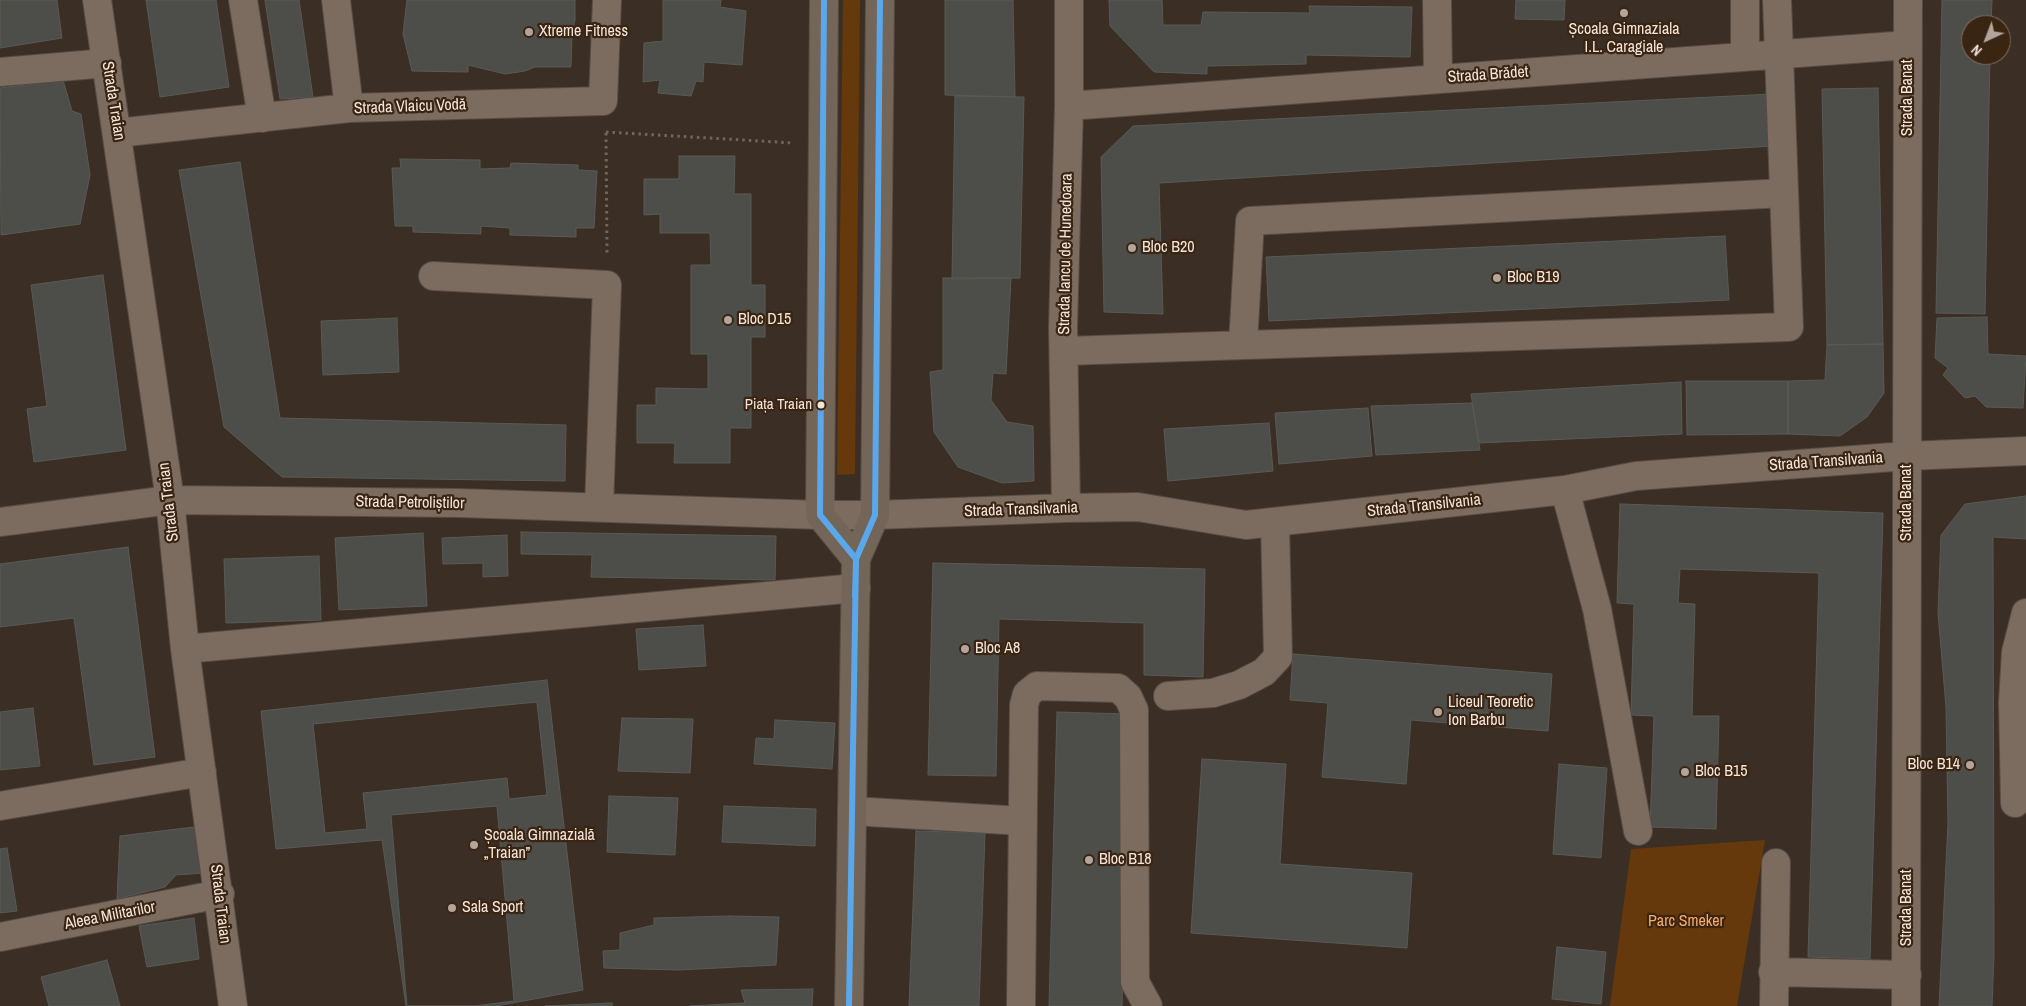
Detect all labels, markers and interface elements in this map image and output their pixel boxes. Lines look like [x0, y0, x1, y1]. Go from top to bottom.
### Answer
marker: Școala Gimnaziala I.L. Caragiale [1618, 7, 1630, 19]
north arrow [1961, 15, 2011, 65]
place label: Școala Gimnaziala I.L. Caragiale [1569, 20, 1679, 58]
place label: Xtreme Fitness [539, 22, 628, 42]
marker: Xtreme Fitness [523, 26, 535, 38]
text: N [1967, 41, 1986, 60]
street label: Strada Traian [97, 60, 129, 142]
street label: Strada Banat [1898, 60, 1918, 136]
street label: Strada Brădet [1447, 63, 1529, 87]
street label: Strada Vlaicu Vodă [354, 95, 466, 119]
street label: Strada Iancu de Hunedoara [1055, 173, 1077, 335]
place label: Bloc B20 [1142, 238, 1195, 258]
marker: Bloc B20 [1126, 242, 1138, 254]
place label: Bloc B19 [1507, 268, 1560, 288]
marker: Bloc B19 [1491, 272, 1503, 284]
place label: Bloc D15 [738, 310, 791, 330]
marker: Bloc D15 [722, 314, 734, 326]
place label: Piața Traian [745, 396, 812, 414]
marker: Piața Traian [816, 400, 826, 410]
street label: Strada Transilvania [1768, 448, 1884, 476]
street label: Strada Traian [155, 461, 183, 543]
street label: Strada Banat [1897, 465, 1917, 541]
street label: Strada Transilvania [1366, 490, 1482, 522]
street label: Strada Petroliștilor [356, 492, 464, 514]
street label: Strada Transilvania [964, 498, 1078, 522]
place label: Bloc A8 [975, 639, 1020, 659]
marker: Bloc A8 [959, 643, 971, 655]
place label: Liceul Teoretic Ion Barbu [1448, 693, 1533, 731]
marker: Liceul Teoretic Ion Barbu [1432, 706, 1444, 718]
place label: Bloc B14 [1907, 755, 1960, 775]
marker: Bloc B14 [1964, 759, 1976, 771]
place label: Bloc B15 [1695, 762, 1748, 782]
marker: Bloc B15 [1679, 766, 1691, 778]
place label: Școala Gimnazială „Traian” [484, 826, 595, 864]
marker: Școala Gimnazială „Traian” [468, 839, 480, 851]
place label: Bloc B18 [1099, 850, 1152, 870]
marker: Bloc B18 [1083, 854, 1095, 866]
street label: Strada Traian [206, 863, 234, 945]
street label: Strada Banat [1897, 870, 1917, 946]
street label: Aleea Militarilor [63, 898, 157, 934]
place label: Sala Sport [462, 898, 523, 918]
marker: Sala Sport [446, 902, 458, 914]
park label: Parc Smeker [1648, 912, 1724, 932]

